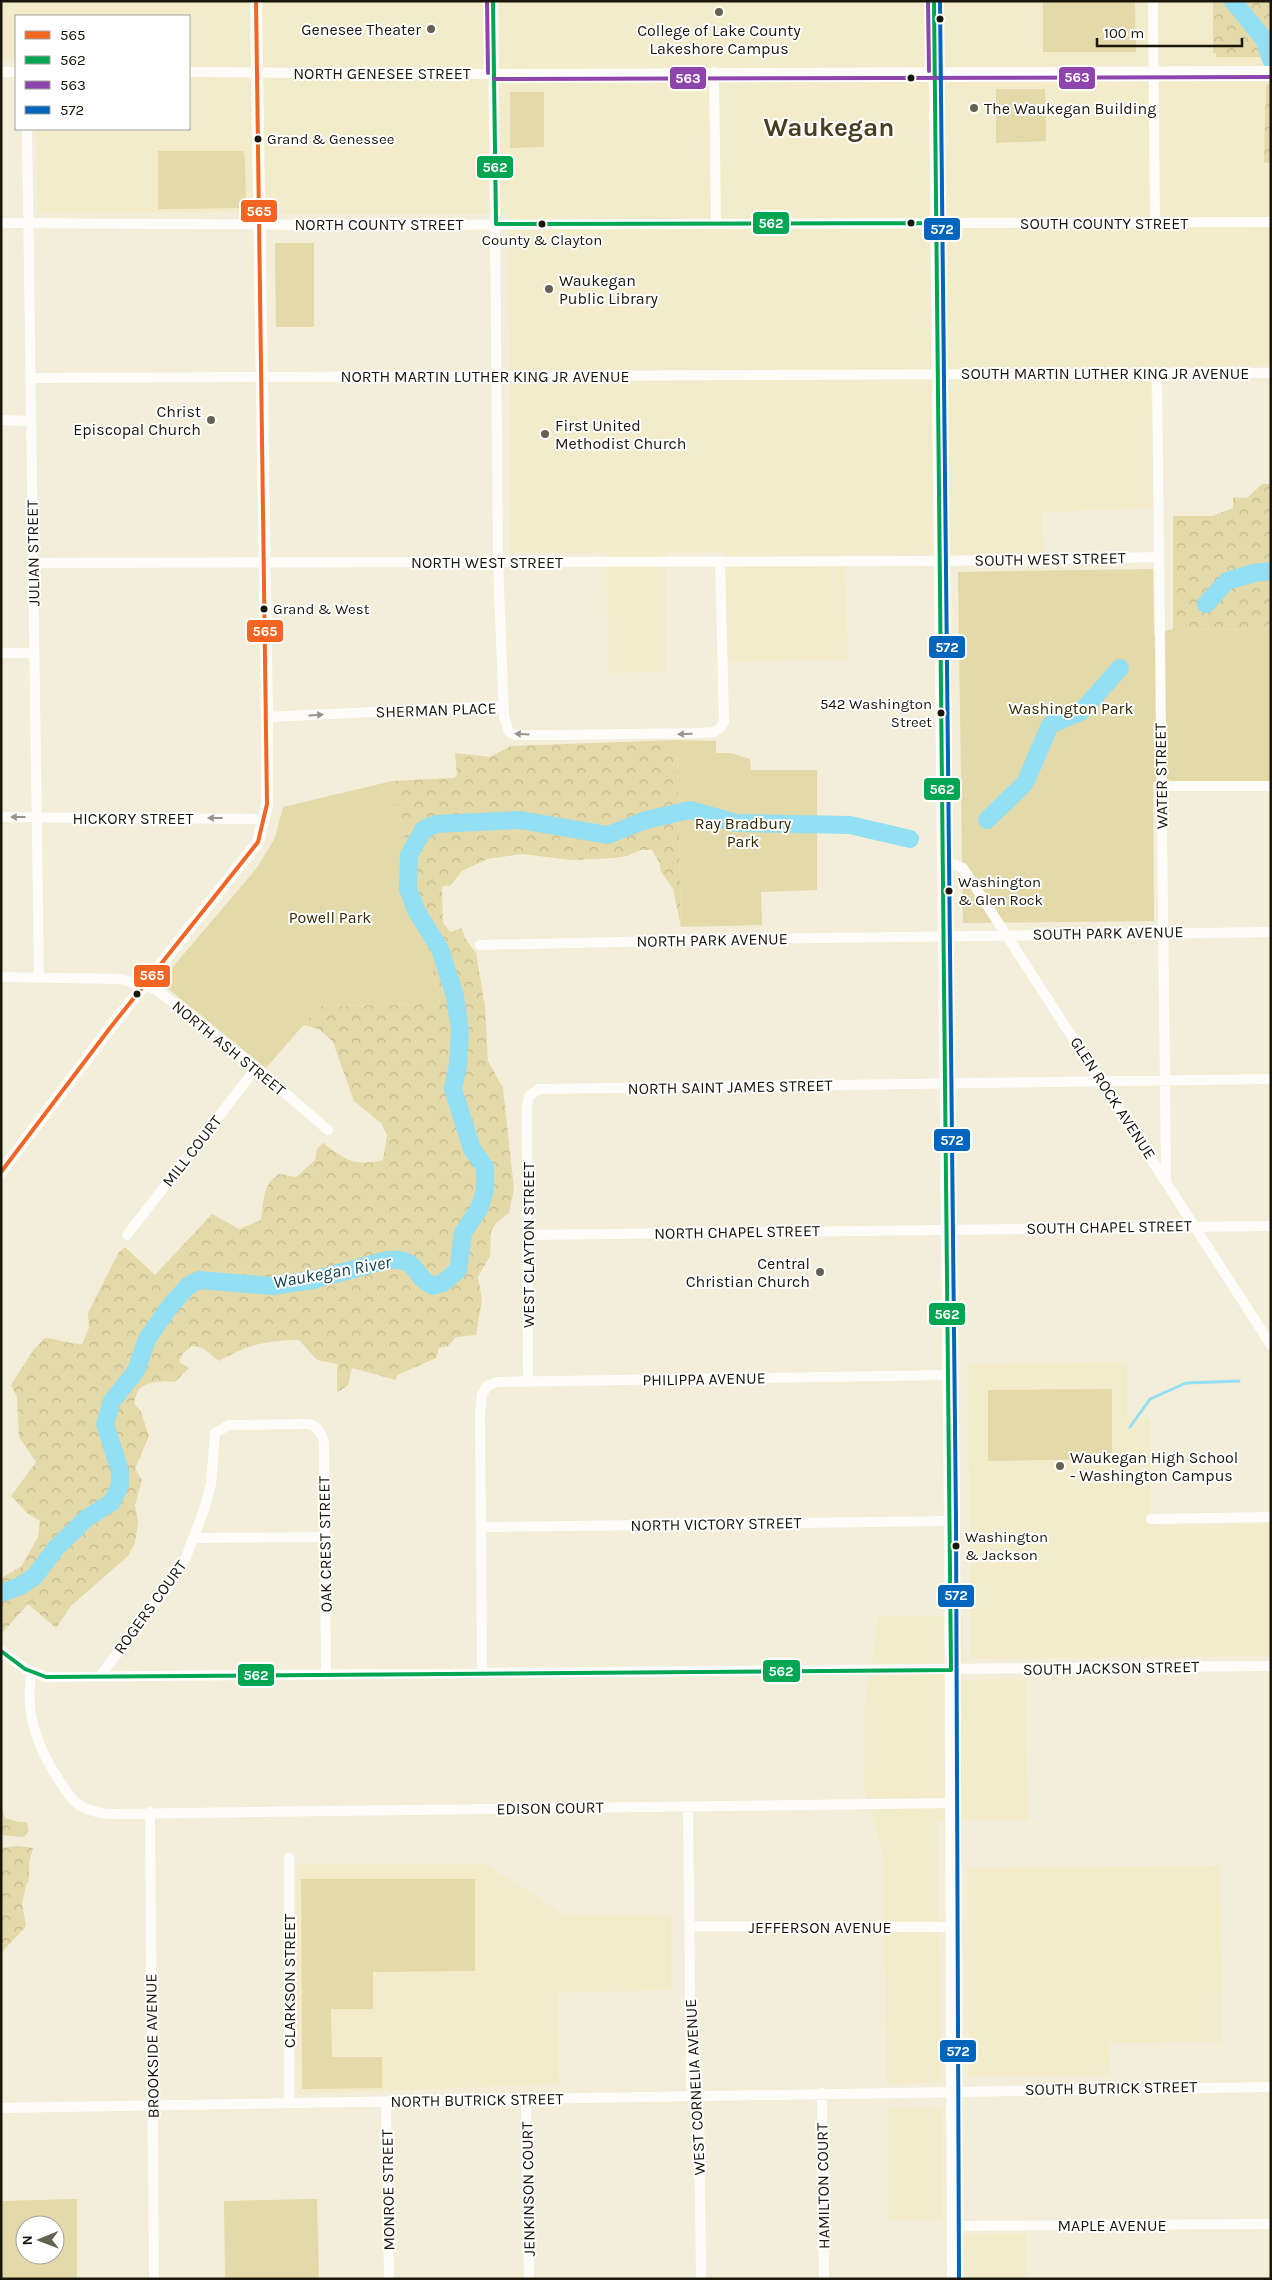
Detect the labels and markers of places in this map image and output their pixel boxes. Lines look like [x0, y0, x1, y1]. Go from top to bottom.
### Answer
marker: College of Lake County Lakeshore Campus [713, 6, 725, 18]
unlabelled marker [935, 14, 945, 24]
place label: Genesee Theater [301, 20, 421, 39]
place label: College of Lake County Lakeshore Campus [637, 21, 801, 58]
marker: Genesee Theater [425, 23, 437, 35]
unlabelled marker [906, 73, 916, 83]
place label: The Waukegan Building [984, 99, 1156, 118]
marker: The Waukegan Building [968, 102, 980, 114]
place label: Grand & Genessee [267, 130, 394, 148]
marker: Grand & Genessee [253, 134, 263, 144]
unlabelled marker [906, 218, 916, 228]
marker: County & Clayton [537, 219, 547, 229]
place label: County & Clayton [482, 231, 602, 249]
place label: Waukegan Public Library [559, 271, 658, 308]
marker: Waukegan Public Library [543, 283, 555, 295]
place label: Christ Episcopal Church [73, 402, 201, 439]
marker: Christ Episcopal Church [205, 414, 217, 426]
place label: First United Methodist Church [555, 416, 687, 453]
marker: First United Methodist Church [539, 428, 551, 440]
place label: Grand & West [273, 600, 370, 618]
marker: Grand & West [259, 604, 269, 614]
place label: 542 Washington Street [820, 695, 932, 731]
marker: 542 Washington Street [936, 708, 946, 718]
place label: Washington & Glen Rock [958, 873, 1043, 909]
marker: Washington & Glen Rock [944, 886, 954, 896]
unlabelled marker [132, 989, 142, 999]
place label: Central Christian Church [686, 1254, 810, 1291]
marker: Central Christian Church [814, 1266, 826, 1278]
place label: Waukegan High School - Washington Campus [1070, 1448, 1238, 1485]
marker: Waukegan High School - Washington Campus [1054, 1460, 1066, 1472]
place label: Washington & Jackson [965, 1528, 1048, 1564]
marker: Washington & Jackson [951, 1541, 961, 1551]

